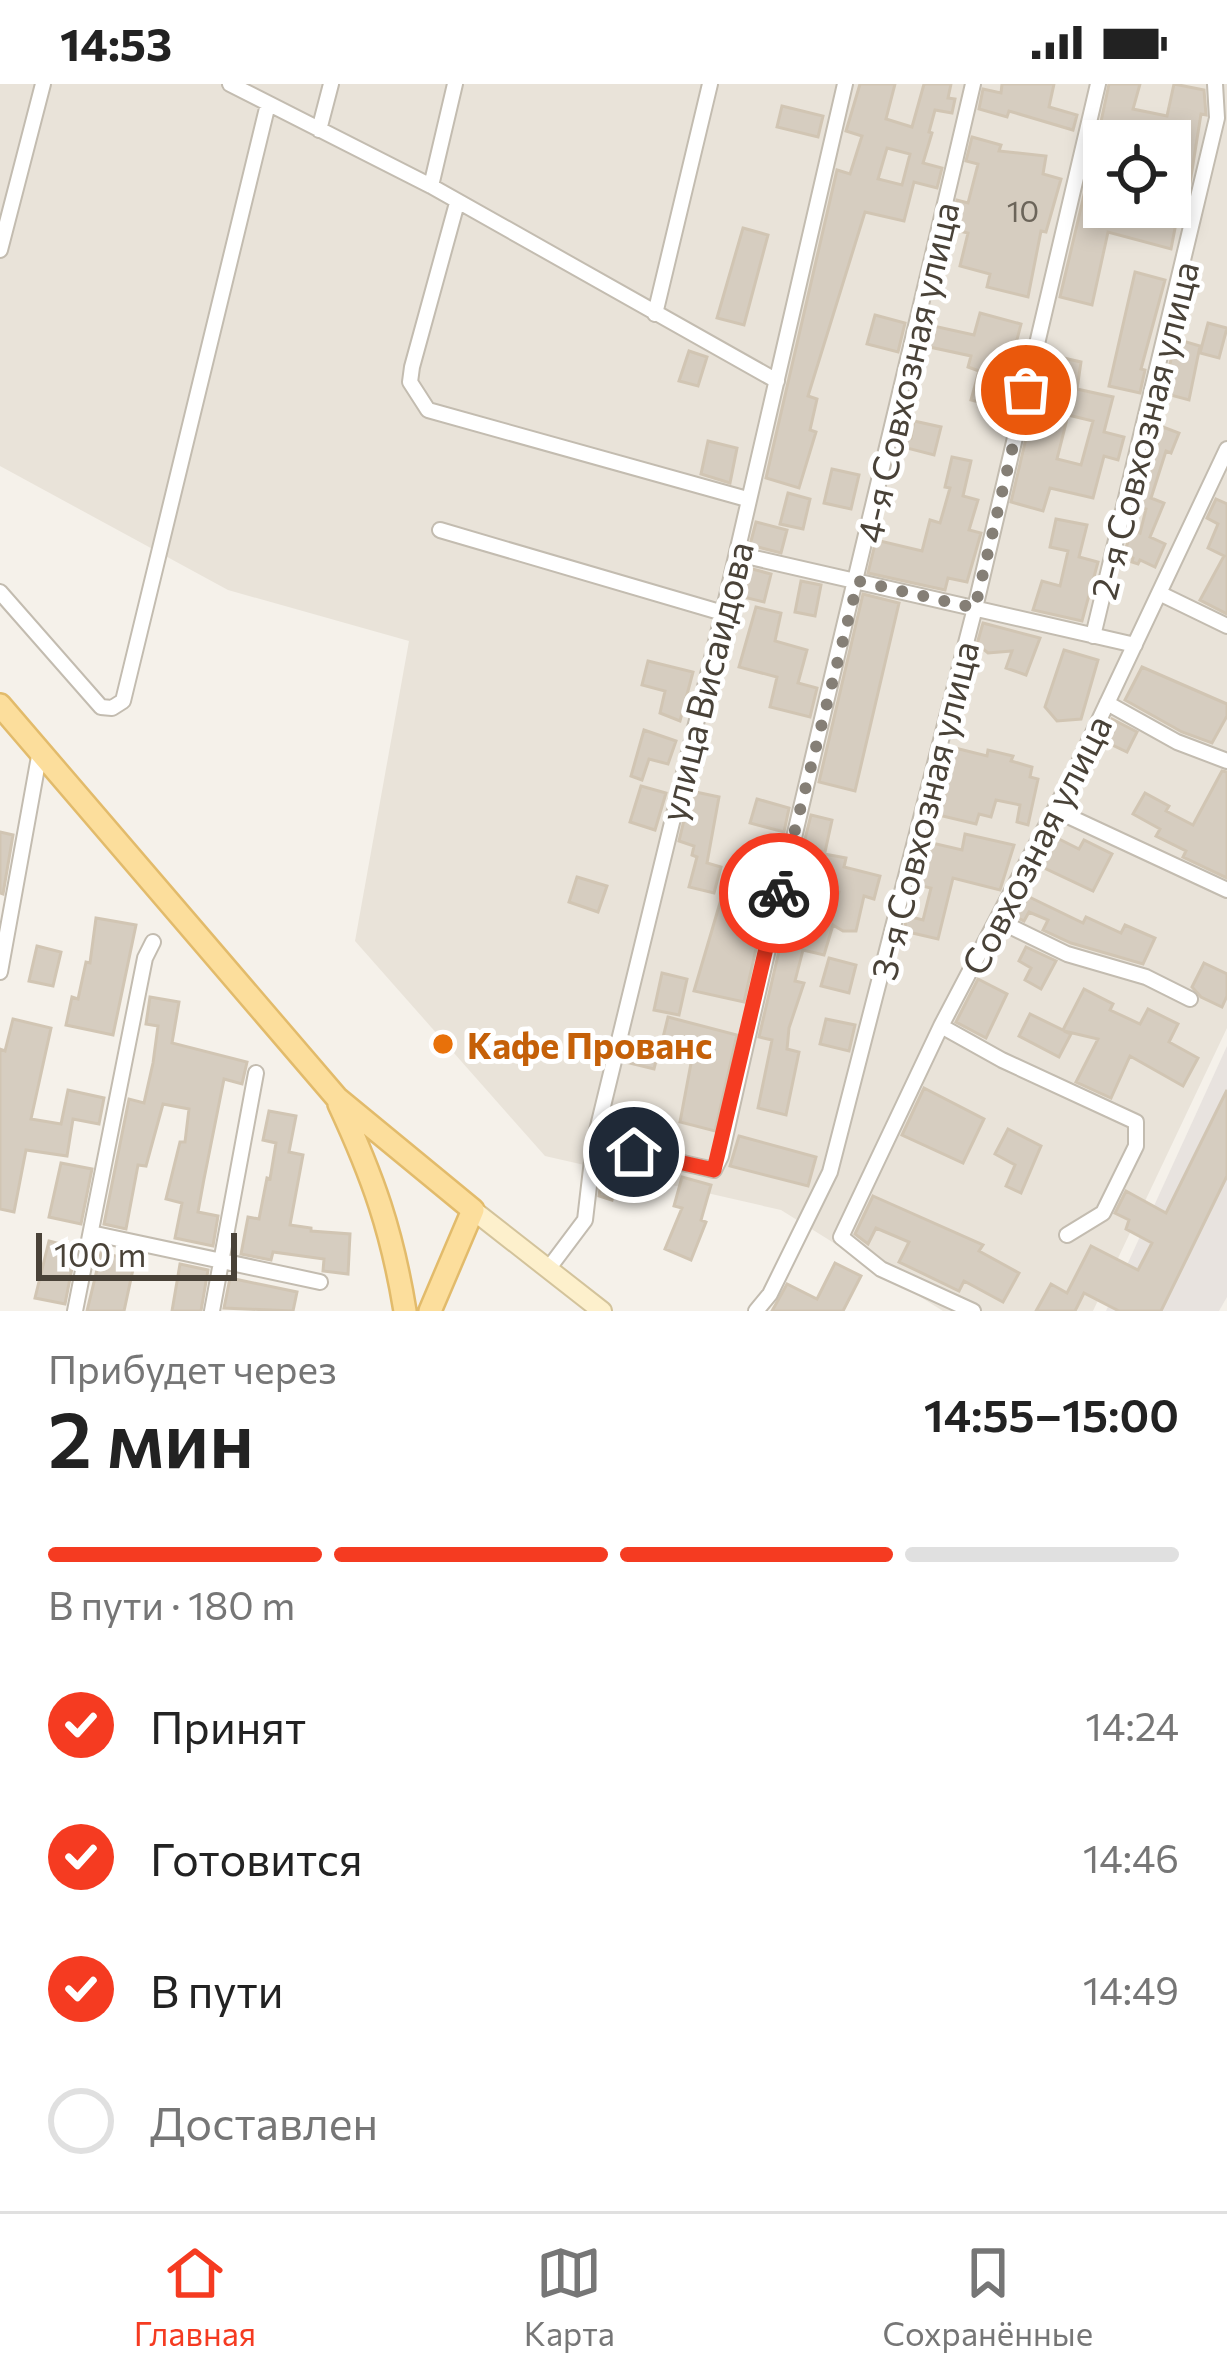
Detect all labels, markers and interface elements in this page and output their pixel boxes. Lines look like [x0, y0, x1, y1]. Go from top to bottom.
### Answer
text: 14:53 [60, 15, 172, 70]
map controls [1083, 120, 1191, 228]
button: locate [1083, 120, 1191, 228]
house number: 10 [1007, 191, 1039, 228]
street label: 4-я Совхозная улица [845, 197, 967, 547]
street label: 2-я Совхозная улица [1080, 256, 1206, 604]
pin [975, 339, 1077, 441]
icon: bag [993, 357, 1059, 423]
street label: улица Висаидова [649, 537, 761, 825]
street label: 3-я Совхозная улица [860, 636, 986, 984]
street label: Совхозная улица [951, 707, 1119, 981]
courier [719, 833, 839, 953]
icon: bike [746, 860, 812, 926]
place label: Кафе Прованс [467, 1022, 712, 1066]
marker: Кафе Прованс [430, 1031, 456, 1057]
pin [583, 1101, 685, 1203]
icon: home [601, 1119, 667, 1185]
scale bar [36, 1227, 237, 1280]
text: 100 m [54, 1233, 146, 1274]
text: Прибудет через [48, 1344, 337, 1392]
text: 14:55–15:00 [924, 1386, 1179, 1441]
text: 2 мин [48, 1389, 254, 1484]
text: В пути · 180 m [48, 1580, 295, 1628]
icon: check [48, 1692, 114, 1758]
text: Принят [150, 1698, 306, 1753]
text: 14:24 [1085, 1701, 1179, 1749]
icon: check [48, 1824, 114, 1890]
text: Готовится [150, 1830, 363, 1885]
text: 14:46 [1083, 1833, 1179, 1881]
icon: check [48, 1956, 114, 2022]
text: В пути [150, 1962, 284, 2017]
text: 14:49 [1083, 1965, 1179, 2013]
text: Доставлен [150, 2094, 378, 2149]
tab: Главная [134, 2240, 256, 2353]
tab: Карта [524, 2240, 615, 2353]
tab: Сохранённые [882, 2240, 1093, 2353]

